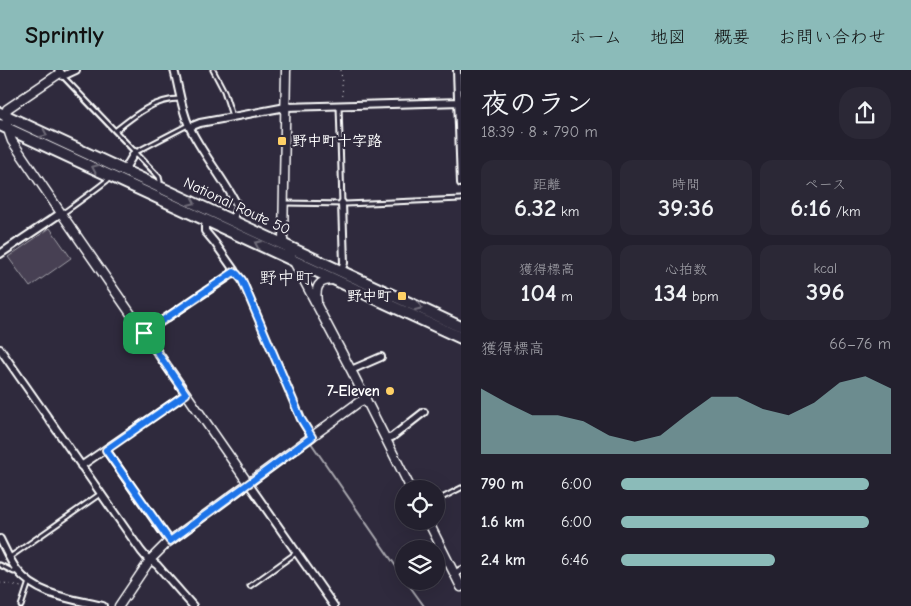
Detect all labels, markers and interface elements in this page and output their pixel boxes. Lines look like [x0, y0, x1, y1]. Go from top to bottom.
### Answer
text: Sprintly [25, 21, 104, 49]
text: ホーム [569, 27, 622, 48]
text: 地図 [650, 27, 686, 48]
text: 概要 [714, 27, 750, 48]
text: お問い合わせ [778, 27, 886, 48]
button: share [839, 87, 891, 139]
text: 夜のラン [481, 88, 593, 120]
text: 18:39 · 8 × 790 m [481, 123, 598, 141]
one-way arrow [39, 128, 48, 138]
place label: 野中町十字路 [292, 132, 382, 150]
marker: 野中町十字路 [276, 135, 288, 147]
one-way arrow [91, 164, 100, 175]
street label: National Route 50 [181, 173, 293, 239]
text: 距離 [533, 176, 561, 193]
text: 時間 [672, 176, 700, 193]
text: ペース [805, 176, 846, 193]
text: 6.32 [514, 193, 556, 222]
text: 39:36 [658, 193, 714, 222]
text: 6:16 [790, 193, 831, 222]
one-way arrow [187, 196, 196, 206]
text: km [556, 203, 579, 220]
text: /km [831, 203, 860, 220]
one-way arrow [254, 240, 263, 250]
text: kcal [814, 260, 837, 277]
text: 獲得標高 [519, 261, 575, 278]
text: 心拍数 [665, 261, 707, 278]
district label: 野中町 [259, 268, 313, 289]
text: 396 [806, 277, 845, 306]
text: 104 [521, 278, 556, 307]
text: 134 [653, 278, 687, 307]
place label: 野中町 [347, 287, 392, 305]
text: m [556, 288, 573, 305]
text: bpm [687, 288, 719, 305]
marker: 野中町 [396, 290, 408, 302]
one-way arrow [414, 301, 423, 311]
pin [123, 312, 165, 354]
icon: arrive [130, 319, 158, 347]
text: 66–76 m [829, 335, 891, 353]
text: 獲得標高 [481, 340, 545, 358]
place label: 7-Eleven [327, 382, 380, 400]
marker: 7-Eleven [384, 385, 396, 397]
text: 790 m [481, 475, 524, 493]
text: 6:00 [561, 475, 592, 493]
map controls [395, 480, 445, 590]
button: locate [395, 480, 445, 530]
text: 1.6 km [481, 513, 525, 531]
text: 6:00 [561, 513, 592, 531]
button: layers [395, 540, 445, 590]
text: 2.4 km [481, 551, 526, 569]
text: 6:46 [561, 551, 589, 569]

